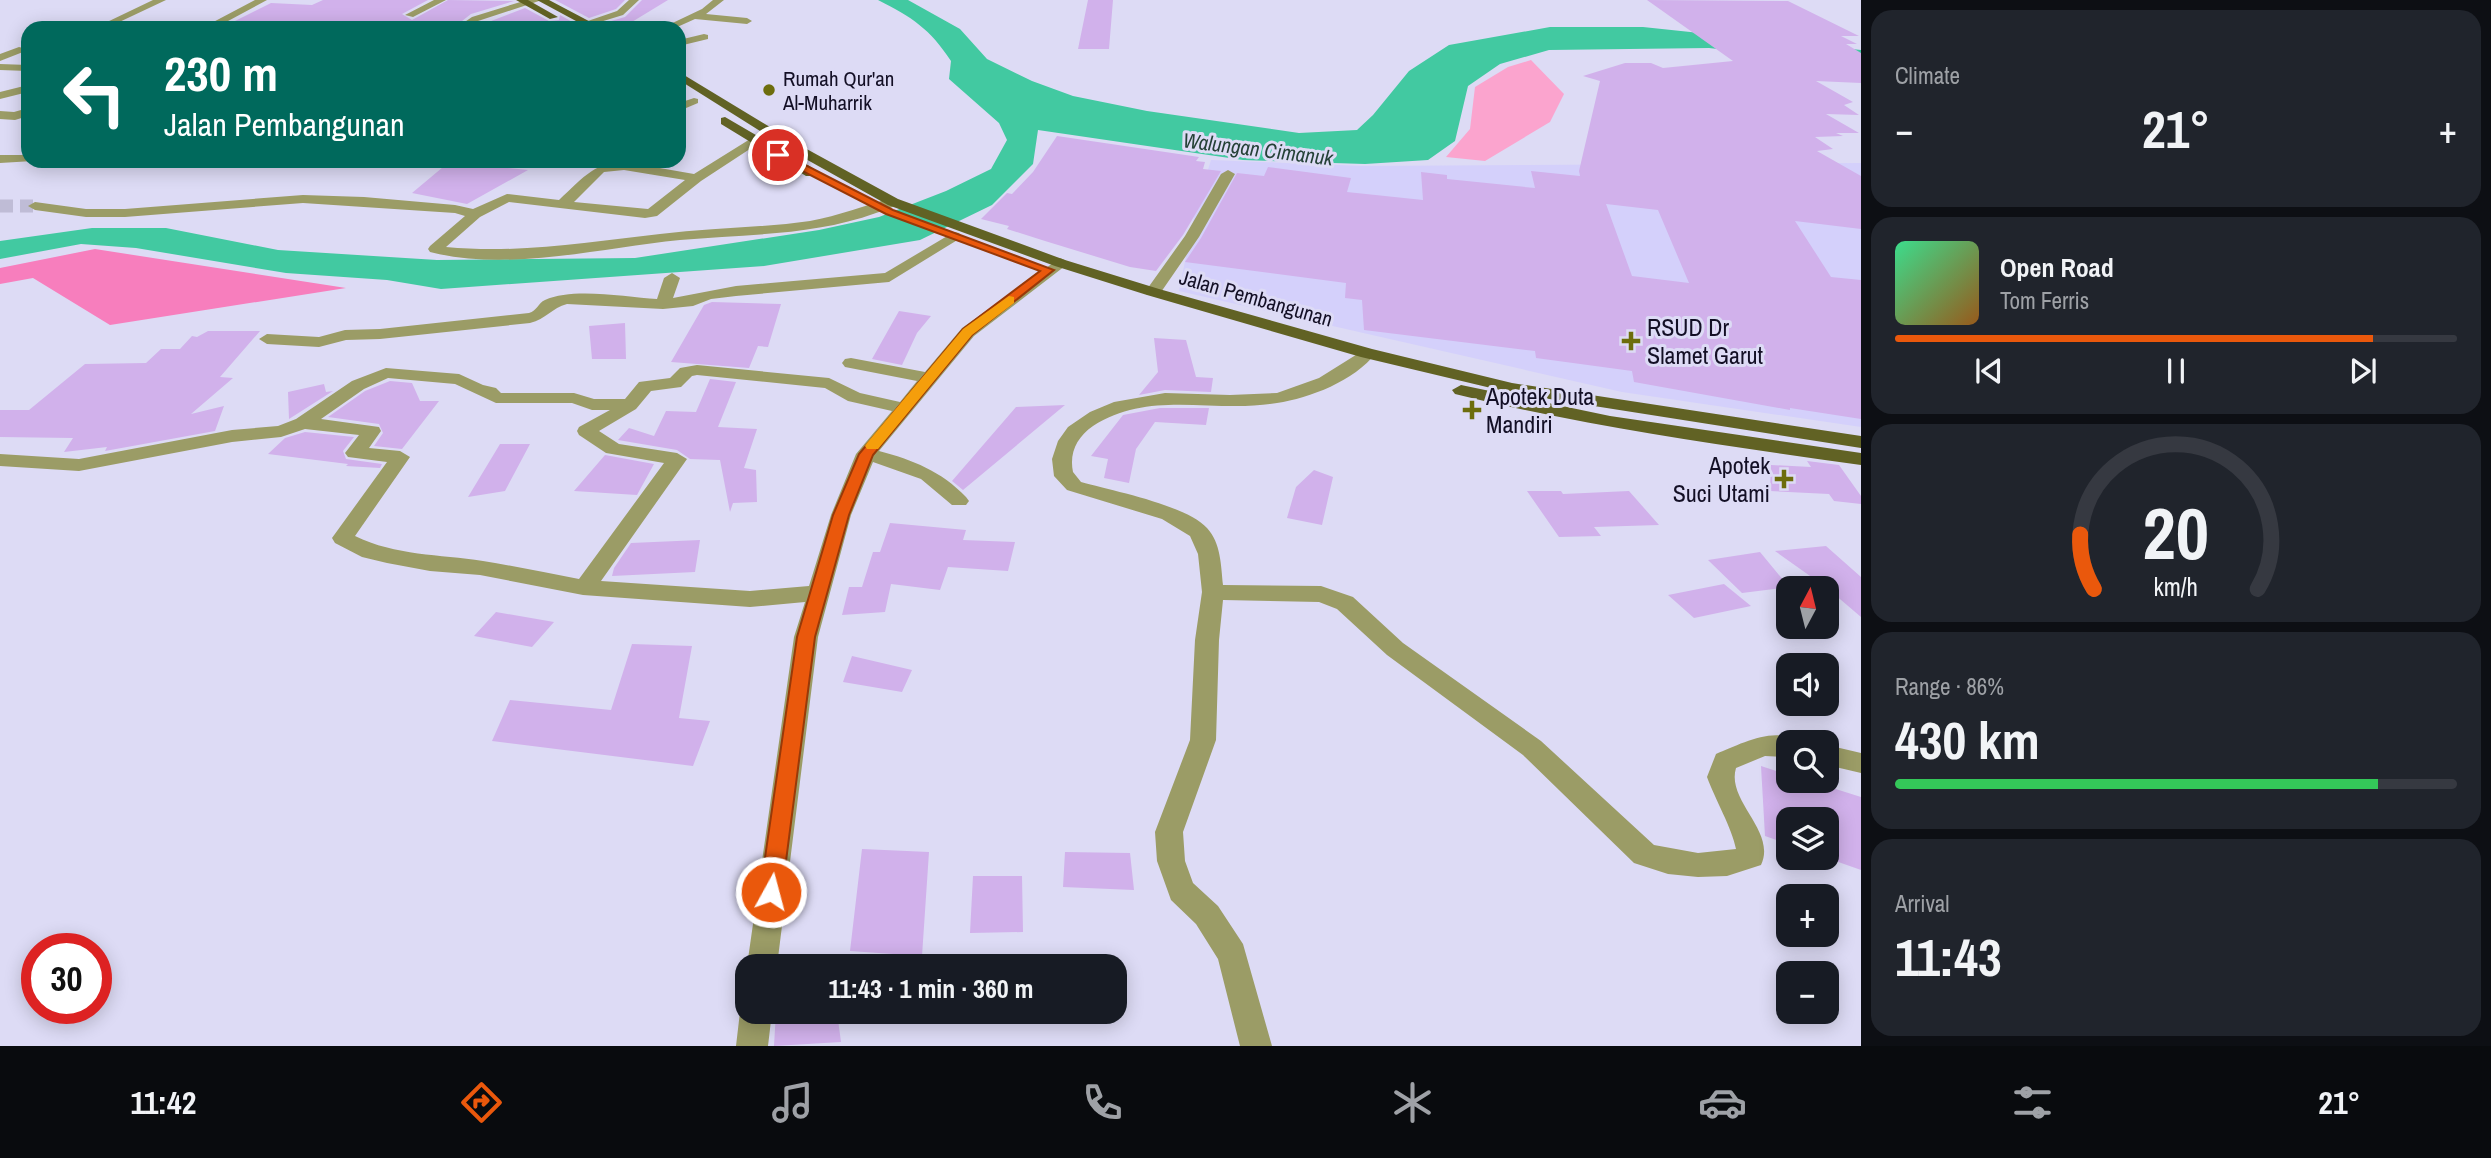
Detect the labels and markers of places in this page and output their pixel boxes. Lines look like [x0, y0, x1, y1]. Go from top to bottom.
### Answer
place label: Rumah Qur'an Al-Muharrik [782, 64, 894, 117]
marker: Rumah Qur'an Al-Muharrik [761, 82, 777, 98]
pin [748, 125, 808, 185]
place label: RSUD Dr Slamet Garut [1647, 311, 1763, 371]
marker: RSUD Dr Slamet Garut [1621, 331, 1641, 351]
place label: Apotek Duta Mandiri [1485, 380, 1594, 440]
marker: Apotek Duta Mandiri [1464, 402, 1480, 418]
place label: Apotek Suci Utami [1673, 449, 1770, 509]
marker: Apotek Suci Utami [1776, 471, 1792, 487]

